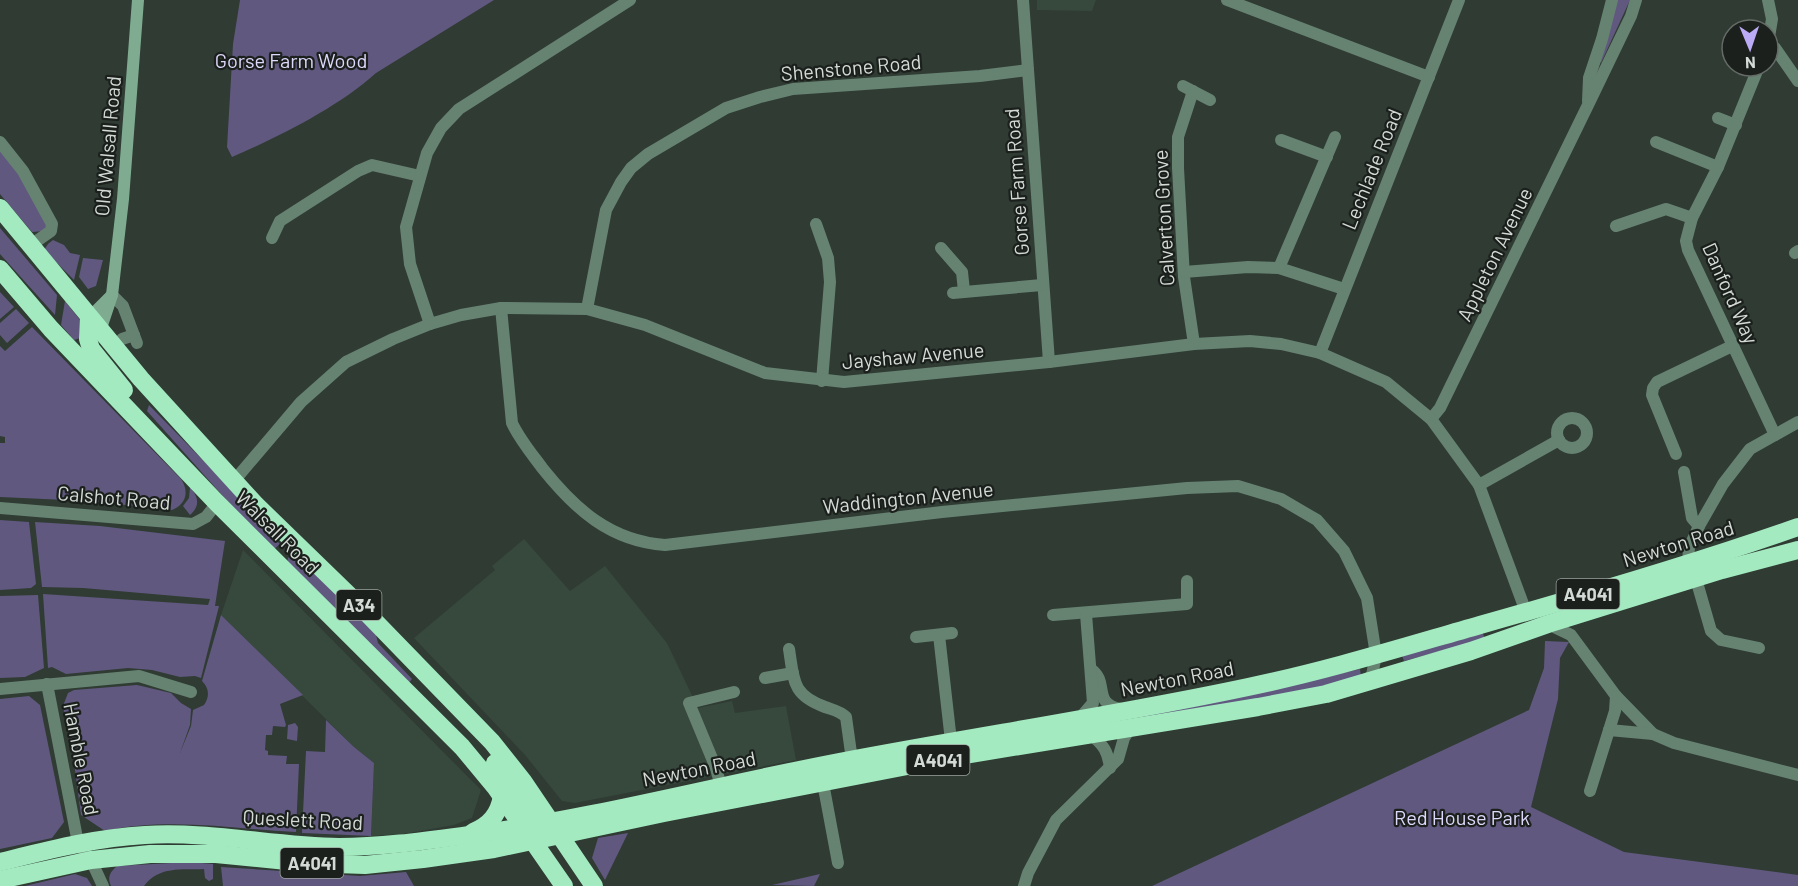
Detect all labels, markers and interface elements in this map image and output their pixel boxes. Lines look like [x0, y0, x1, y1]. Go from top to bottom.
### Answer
north arrow [1720, 18, 1780, 78]
park label: Gorse Farm Wood [215, 48, 367, 72]
street label: Shenstone Road [780, 49, 922, 85]
text: N [1745, 54, 1756, 73]
street label: Old Walsall Road [89, 75, 125, 217]
street label: Lechlade Road [1336, 105, 1406, 233]
street label: Gorse Farm Road [999, 108, 1033, 256]
street label: Calverton Grove [1147, 149, 1179, 287]
street label: Appleton Avenue [1451, 183, 1537, 325]
street label: Danford Way [1698, 239, 1764, 347]
street label: Jayshaw Avenue [841, 337, 985, 373]
street label: Waddington Avenue [821, 476, 995, 518]
street label: Calshot Road [56, 480, 172, 514]
street label: Walsall Road [231, 485, 325, 579]
street label: Newton Road [1619, 515, 1737, 571]
road number: A4041 [1556, 579, 1620, 609]
road number: A34 [336, 590, 382, 620]
street label: Newton Road [1118, 655, 1236, 701]
street label: Hamble Road [59, 701, 105, 817]
street label: Newton Road [640, 745, 758, 791]
road number: A4041 [906, 745, 970, 775]
street label: Queslett Road [242, 804, 364, 834]
park label: Red House Park [1394, 805, 1530, 829]
road number: A4041 [280, 848, 344, 878]

